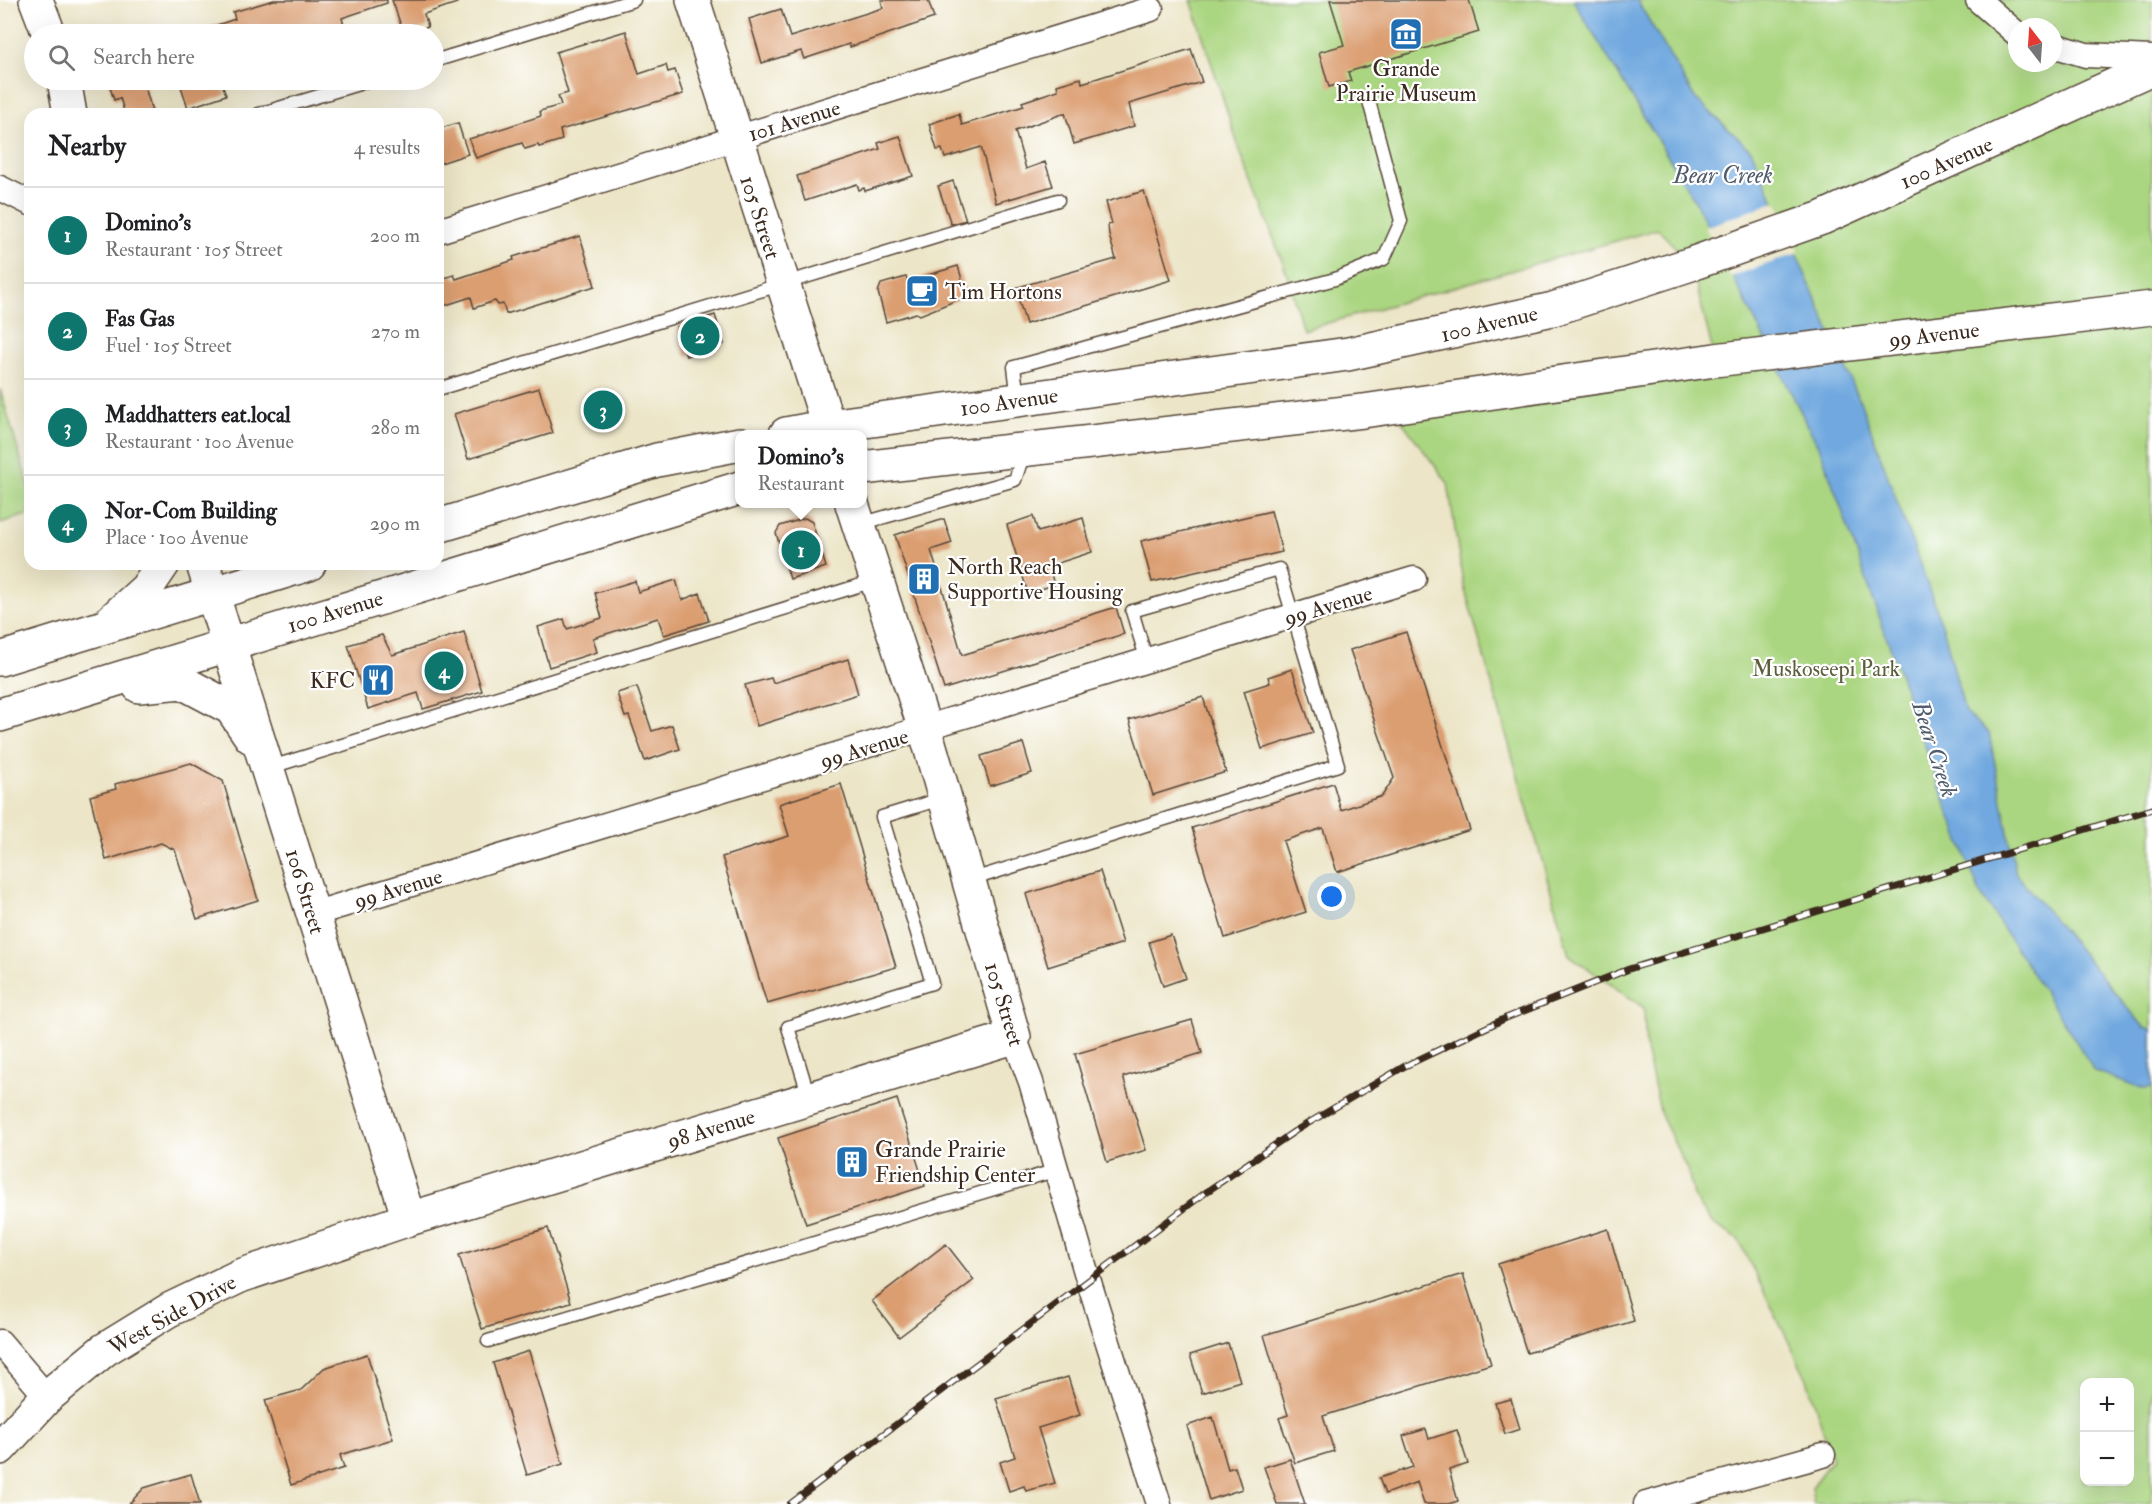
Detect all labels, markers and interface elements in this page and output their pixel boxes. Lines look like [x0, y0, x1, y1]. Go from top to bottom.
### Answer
museum icon: Grande Prairie Museum [1388, 16, 1424, 52]
north arrow [2008, 18, 2062, 72]
search box [24, 24, 444, 90]
icon: search [45, 41, 78, 74]
text: Search here [93, 43, 195, 71]
place label: Grande Prairie Museum [1335, 55, 1477, 108]
street label: 101 Avenue [745, 94, 844, 148]
street label: 100 Avenue [1896, 130, 1997, 196]
text: Nearby [48, 131, 126, 163]
text: 4 results [354, 135, 420, 160]
water label: Bear Creek [1672, 160, 1773, 191]
street label: 105 Street [733, 172, 787, 263]
text: Domino's [105, 209, 191, 237]
text: 1 [64, 223, 71, 248]
text: 200 m [370, 223, 420, 248]
text: Restaurant · 105 Street [105, 237, 283, 262]
cafe icon: Tim Hortons [904, 273, 940, 309]
place label: Tim Hortons [945, 278, 1062, 306]
street label: 100 Avenue [1438, 299, 1540, 349]
text: Fas Gas [105, 305, 175, 333]
pin: 2 [680, 314, 720, 358]
street label: 99 Avenue [1885, 316, 1981, 355]
text: 2 [62, 319, 73, 344]
text: 270 m [371, 319, 420, 344]
text: Fuel · 105 Street [105, 333, 232, 358]
street label: 100 Avenue [958, 381, 1060, 423]
pin: 3 [584, 388, 622, 432]
text: Maddhatters eat.local [105, 401, 291, 429]
text: 3 [64, 415, 71, 440]
text: 280 m [370, 415, 420, 440]
text: Restaurant · 100 Avenue [105, 429, 294, 454]
popup [735, 430, 867, 508]
text: Domino's [758, 443, 844, 471]
text: Restaurant [758, 471, 844, 496]
text: Nor-Com Building [105, 497, 277, 525]
text: 4 [62, 511, 73, 536]
text: 290 m [370, 511, 420, 536]
text: Place · 100 Avenue [105, 525, 248, 550]
pin: 1 [782, 528, 820, 572]
place label: North Reach Supportive Housing [947, 553, 1124, 607]
building icon: North Reach Supportive Housing [906, 561, 942, 597]
street label: 99 Avenue [1279, 579, 1376, 633]
street label: 100 Avenue [284, 584, 387, 640]
pin: 4 [424, 648, 464, 694]
park label: Muskoseepi Park [1752, 655, 1900, 684]
restaurant icon: KFC [360, 662, 396, 698]
place label: KFC [310, 667, 355, 695]
water label: Bear Creek [1904, 696, 1965, 802]
street label: 99 Avenue [815, 722, 912, 776]
street label: 106 Street [279, 845, 331, 937]
street label: 99 Avenue [349, 862, 446, 916]
your location [1317, 882, 1346, 911]
street label: 105 Street [978, 959, 1030, 1050]
street label: 98 Avenue [662, 1102, 758, 1156]
place label: Grande Prairie Friendship Center [875, 1136, 1036, 1190]
building icon: Grande Prairie Friendship Center [834, 1144, 870, 1180]
street label: West Side Drive [103, 1268, 241, 1362]
map controls [2080, 1378, 2134, 1486]
button: + [2080, 1378, 2134, 1432]
button: − [2080, 1432, 2134, 1486]

